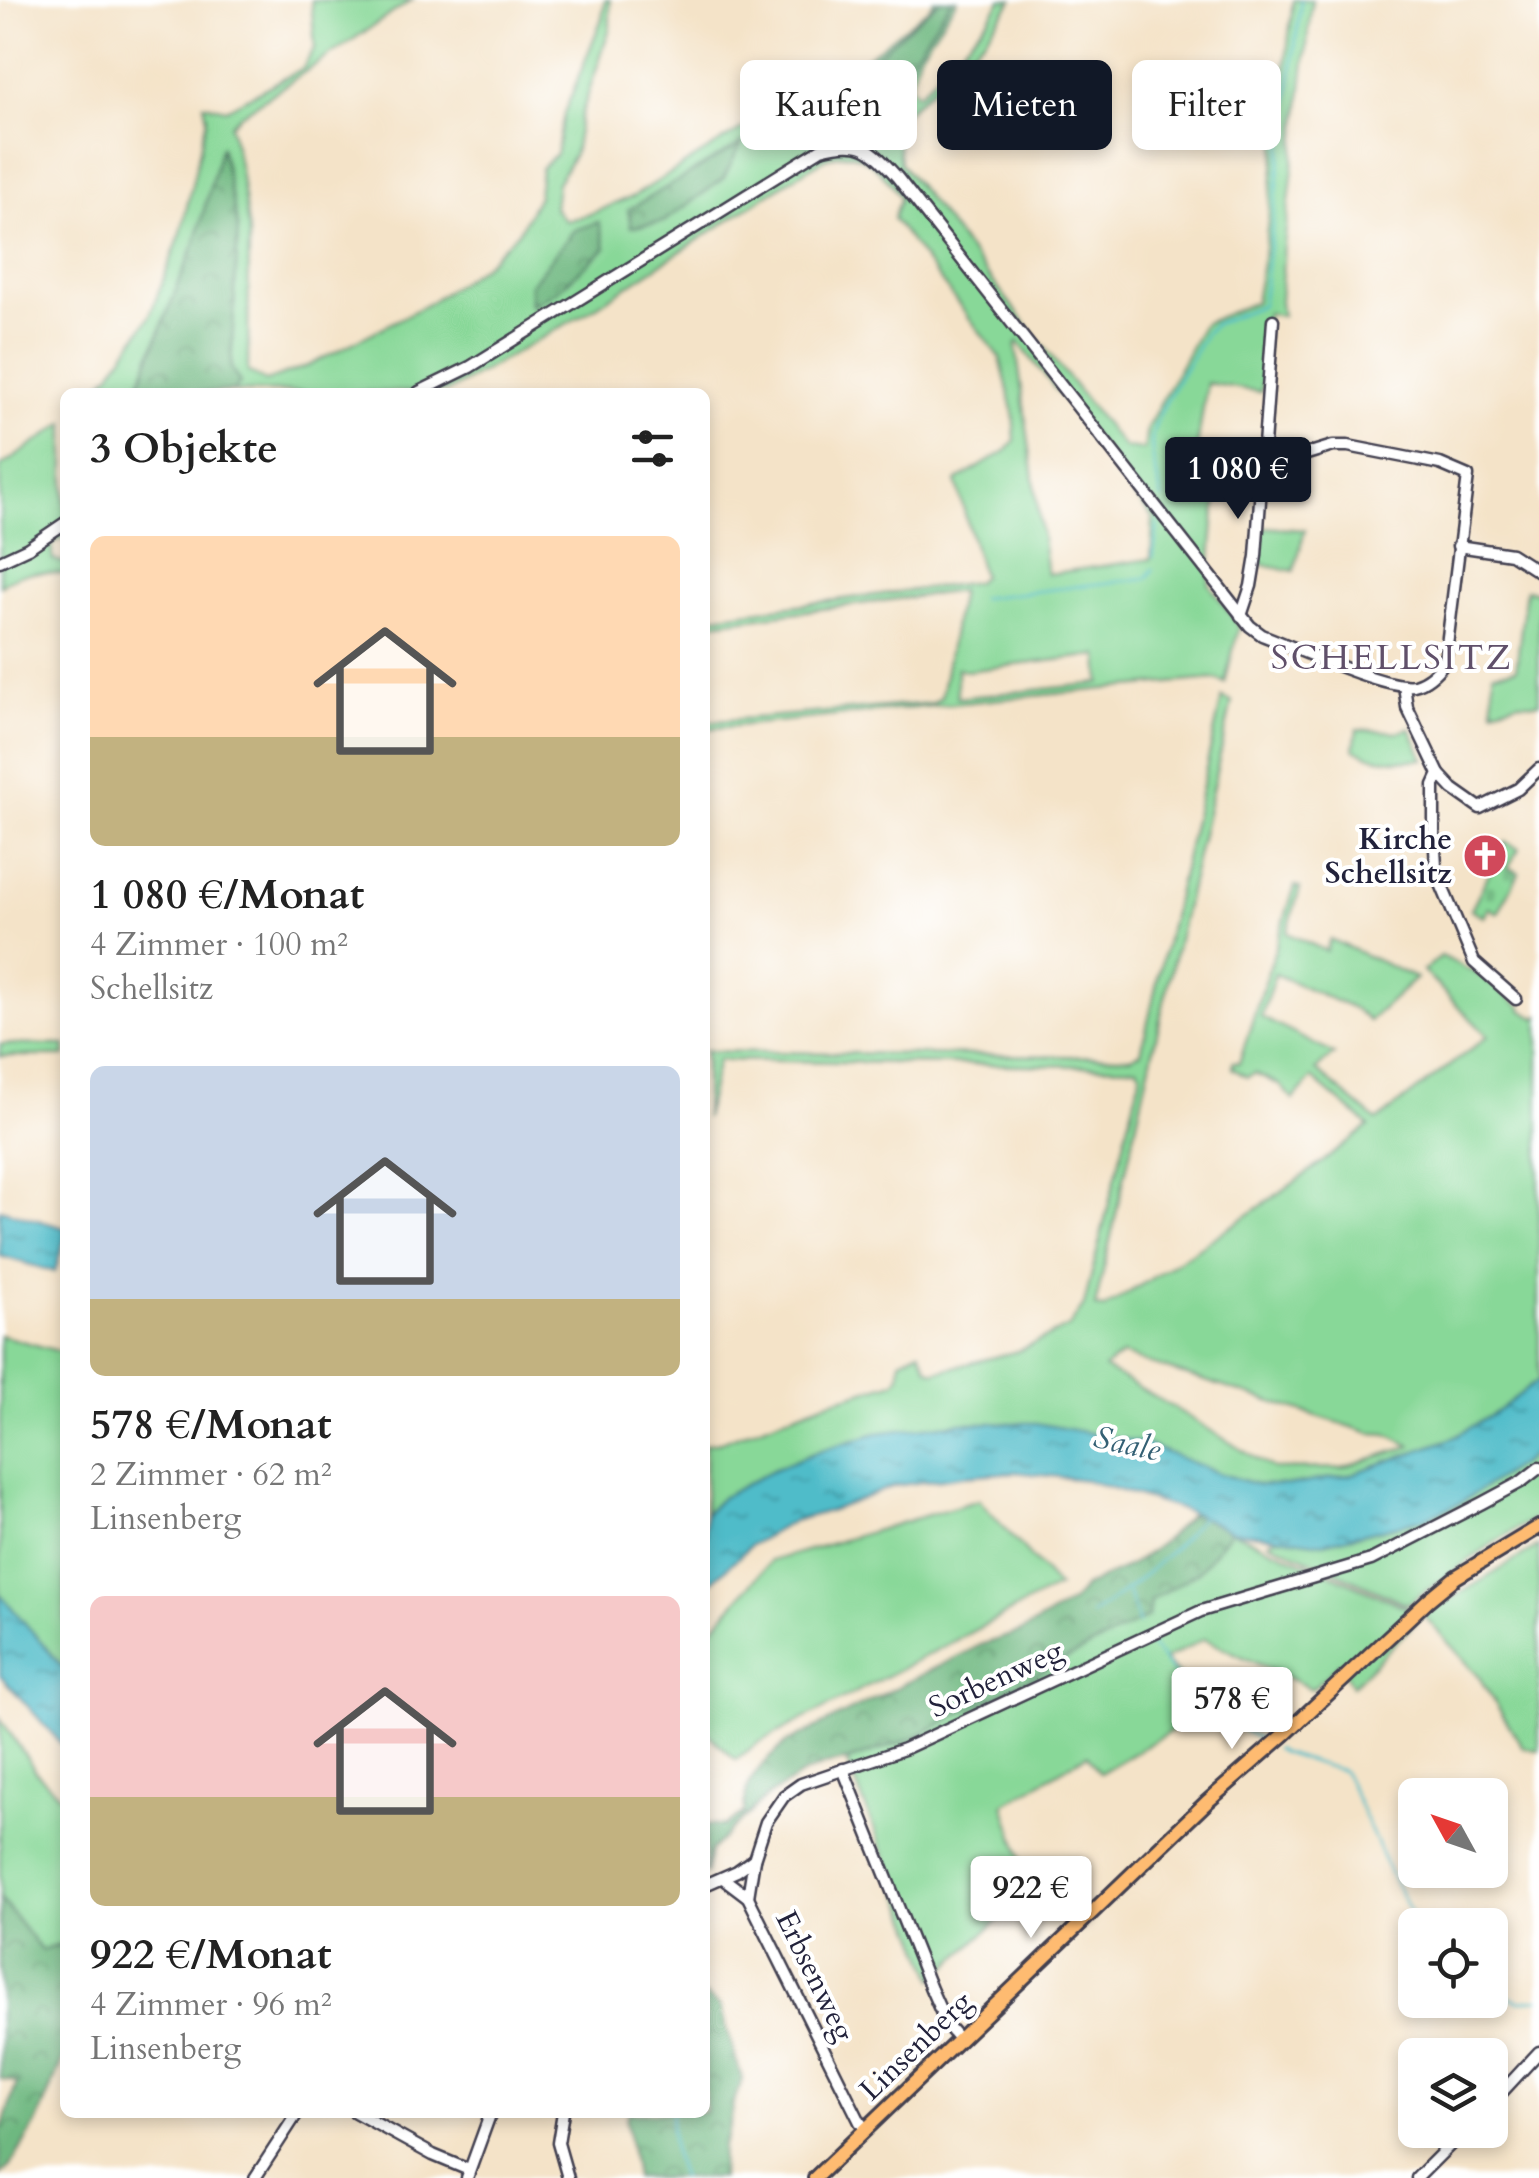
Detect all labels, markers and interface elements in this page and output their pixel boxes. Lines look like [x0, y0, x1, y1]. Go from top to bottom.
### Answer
chip: Kaufen [740, 60, 917, 150]
chip: Mieten [937, 60, 1112, 150]
chip: Filter [1132, 60, 1281, 150]
text: 3 Objekte [90, 420, 278, 477]
icon: filters [625, 421, 680, 476]
pin: 1 080 € [1146, 437, 1330, 522]
text: 1 080 € [1187, 447, 1289, 491]
icon: home [295, 601, 475, 781]
district label: SCHELLSITZ [1271, 634, 1513, 682]
place label: Kirche Schellsitz [1325, 819, 1452, 894]
church icon: Kirche Schellsitz [1462, 833, 1508, 879]
text: 1 080 €/Monat [90, 866, 364, 923]
text: 4 Zimmer · 100 m² [90, 923, 348, 967]
text: Schellsitz [90, 967, 213, 1011]
icon: home [295, 1131, 475, 1311]
text: 578 €/Monat [90, 1396, 331, 1453]
water label: Saale [1089, 1415, 1165, 1473]
text: 2 Zimmer · 62 m² [90, 1453, 332, 1497]
text: Linsenberg [90, 1497, 241, 1541]
street label: Sorbenweg [922, 1630, 1070, 1728]
icon: home [295, 1661, 475, 1841]
pin: 578 € [1162, 1667, 1302, 1752]
text: 578 € [1194, 1677, 1270, 1721]
north arrow [1398, 1778, 1508, 1888]
map controls [1398, 1778, 1508, 2148]
pin: 922 € [961, 1856, 1101, 1941]
text: 922 € [993, 1866, 1069, 1910]
street label: Erbsenweg [766, 1904, 864, 2048]
button: locate [1398, 1908, 1508, 2018]
text: 922 €/Monat [90, 1926, 331, 1983]
street label: Linsenberg [851, 1982, 981, 2110]
text: 4 Zimmer · 96 m² [90, 1983, 332, 2027]
text: Linsenberg [90, 2027, 241, 2071]
button: layers [1398, 2038, 1508, 2148]

